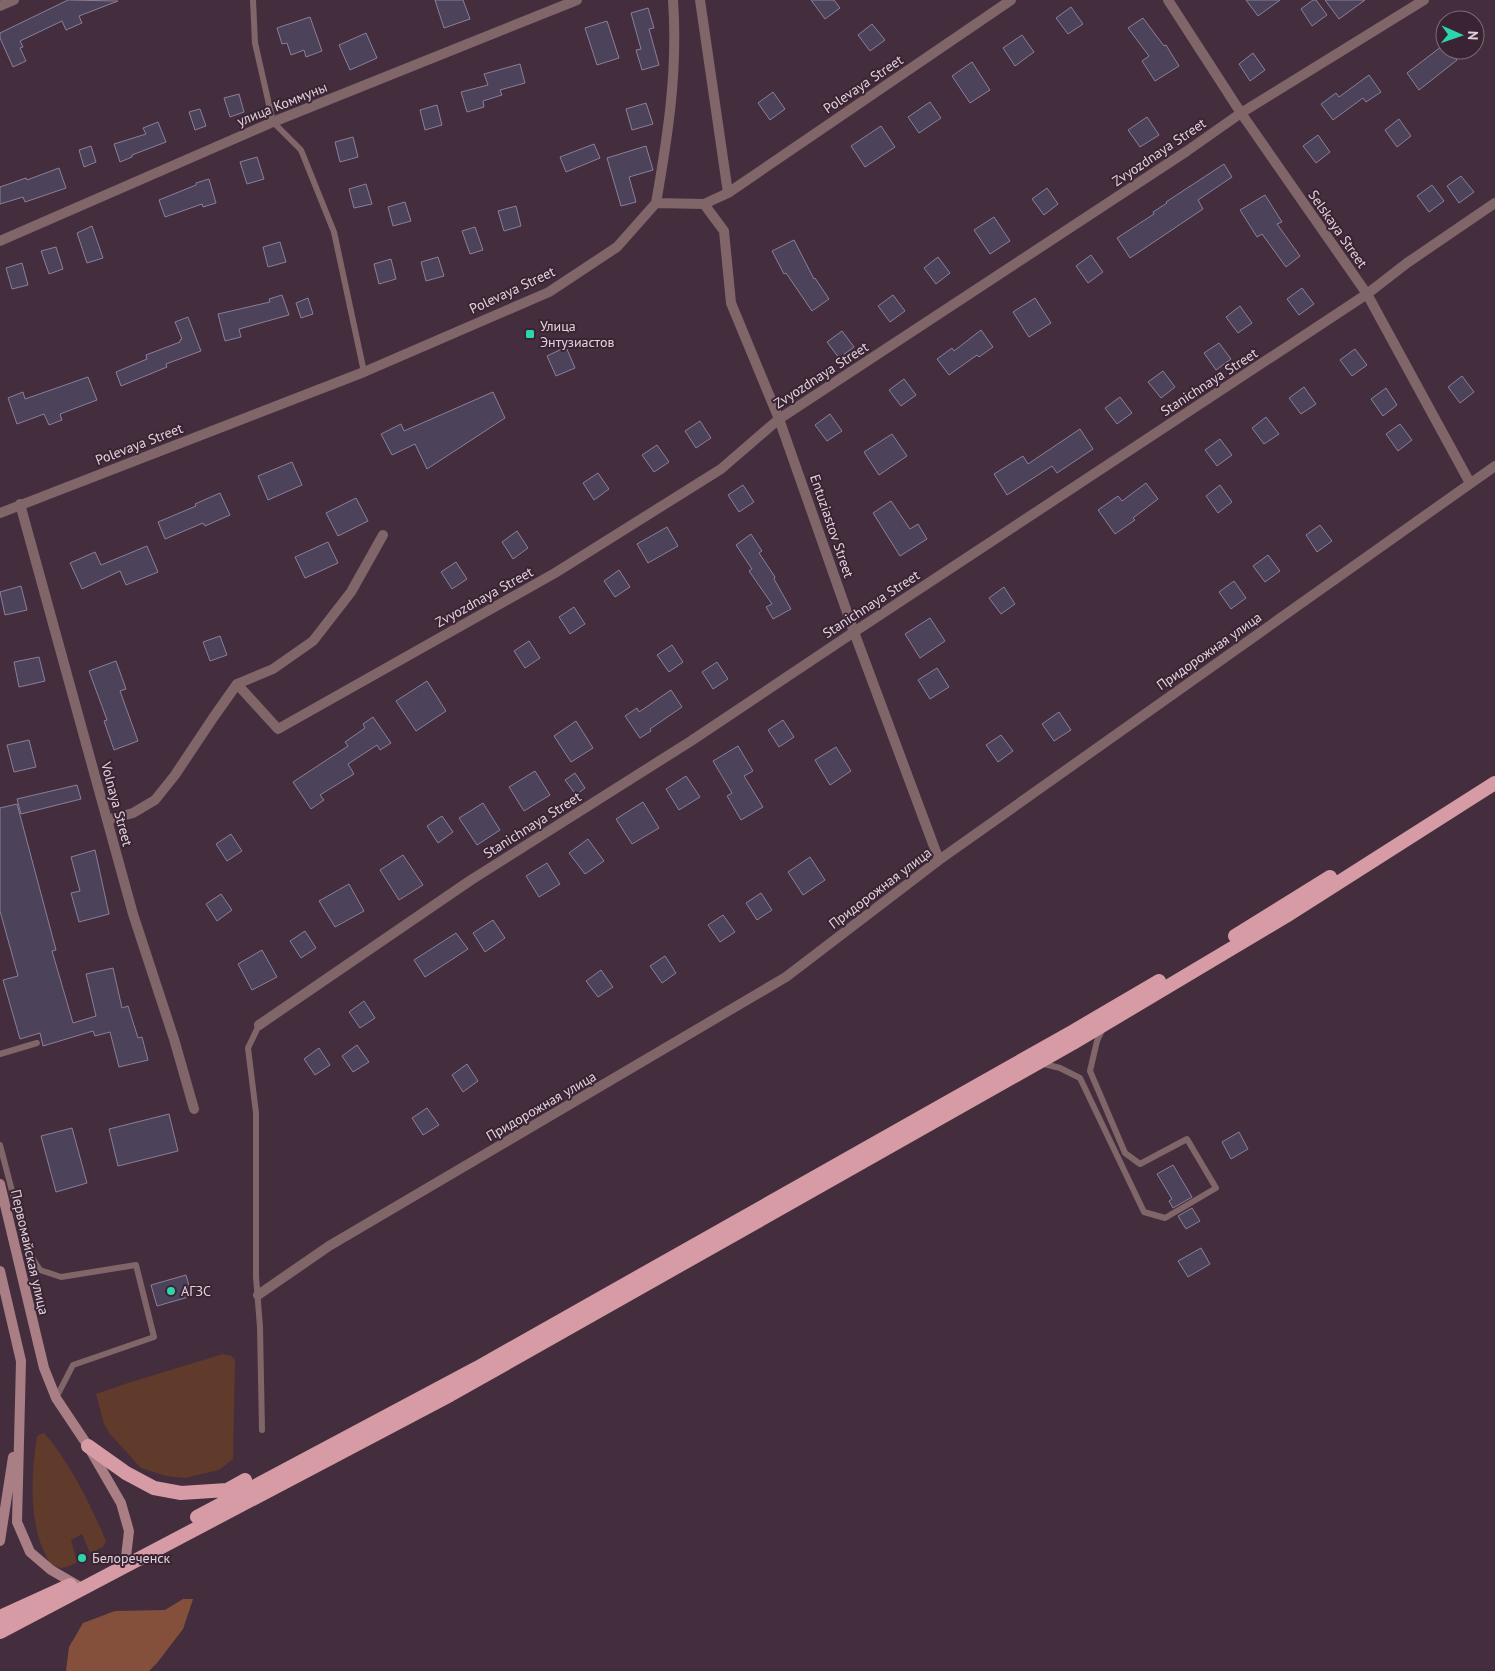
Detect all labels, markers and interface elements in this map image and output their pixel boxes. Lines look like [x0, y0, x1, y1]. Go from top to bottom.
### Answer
north arrow [1435, 10, 1485, 60]
text: N [1464, 31, 1482, 40]
street label: Polevaya Street [820, 51, 907, 117]
street label: улица Коммуны [234, 78, 330, 130]
street label: Zvyozdnaya Street [1109, 114, 1209, 190]
street label: Selskaya Street [1304, 187, 1372, 272]
street label: Polevaya Street [466, 262, 558, 318]
place label: Улица Энтузиастов [540, 317, 614, 351]
marker: Улица Энтузиастов [524, 328, 536, 340]
street label: Zvyozdnaya Street [770, 338, 872, 412]
street label: Stanichnaya Street [1157, 344, 1261, 420]
street label: Polevaya Street [93, 419, 186, 469]
street label: Entuziastov Street [806, 472, 858, 580]
street label: Zvyozdnaya Street [432, 563, 536, 631]
street label: Stanichnaya Street [819, 566, 923, 642]
street label: Придорожная улица [1153, 608, 1265, 694]
street label: Volnaya Street [97, 759, 137, 848]
street label: Stanichnaya Street [480, 788, 585, 862]
street label: Придорожная улица [825, 843, 935, 933]
street label: Придорожная улица [483, 1067, 599, 1145]
street label: Первомайская улица [7, 1188, 53, 1316]
place label: АГЗС [181, 1282, 211, 1300]
marker: АГЗС [165, 1285, 177, 1297]
place label: Белореченск [92, 1549, 171, 1567]
marker: Белореченск [76, 1552, 88, 1564]

